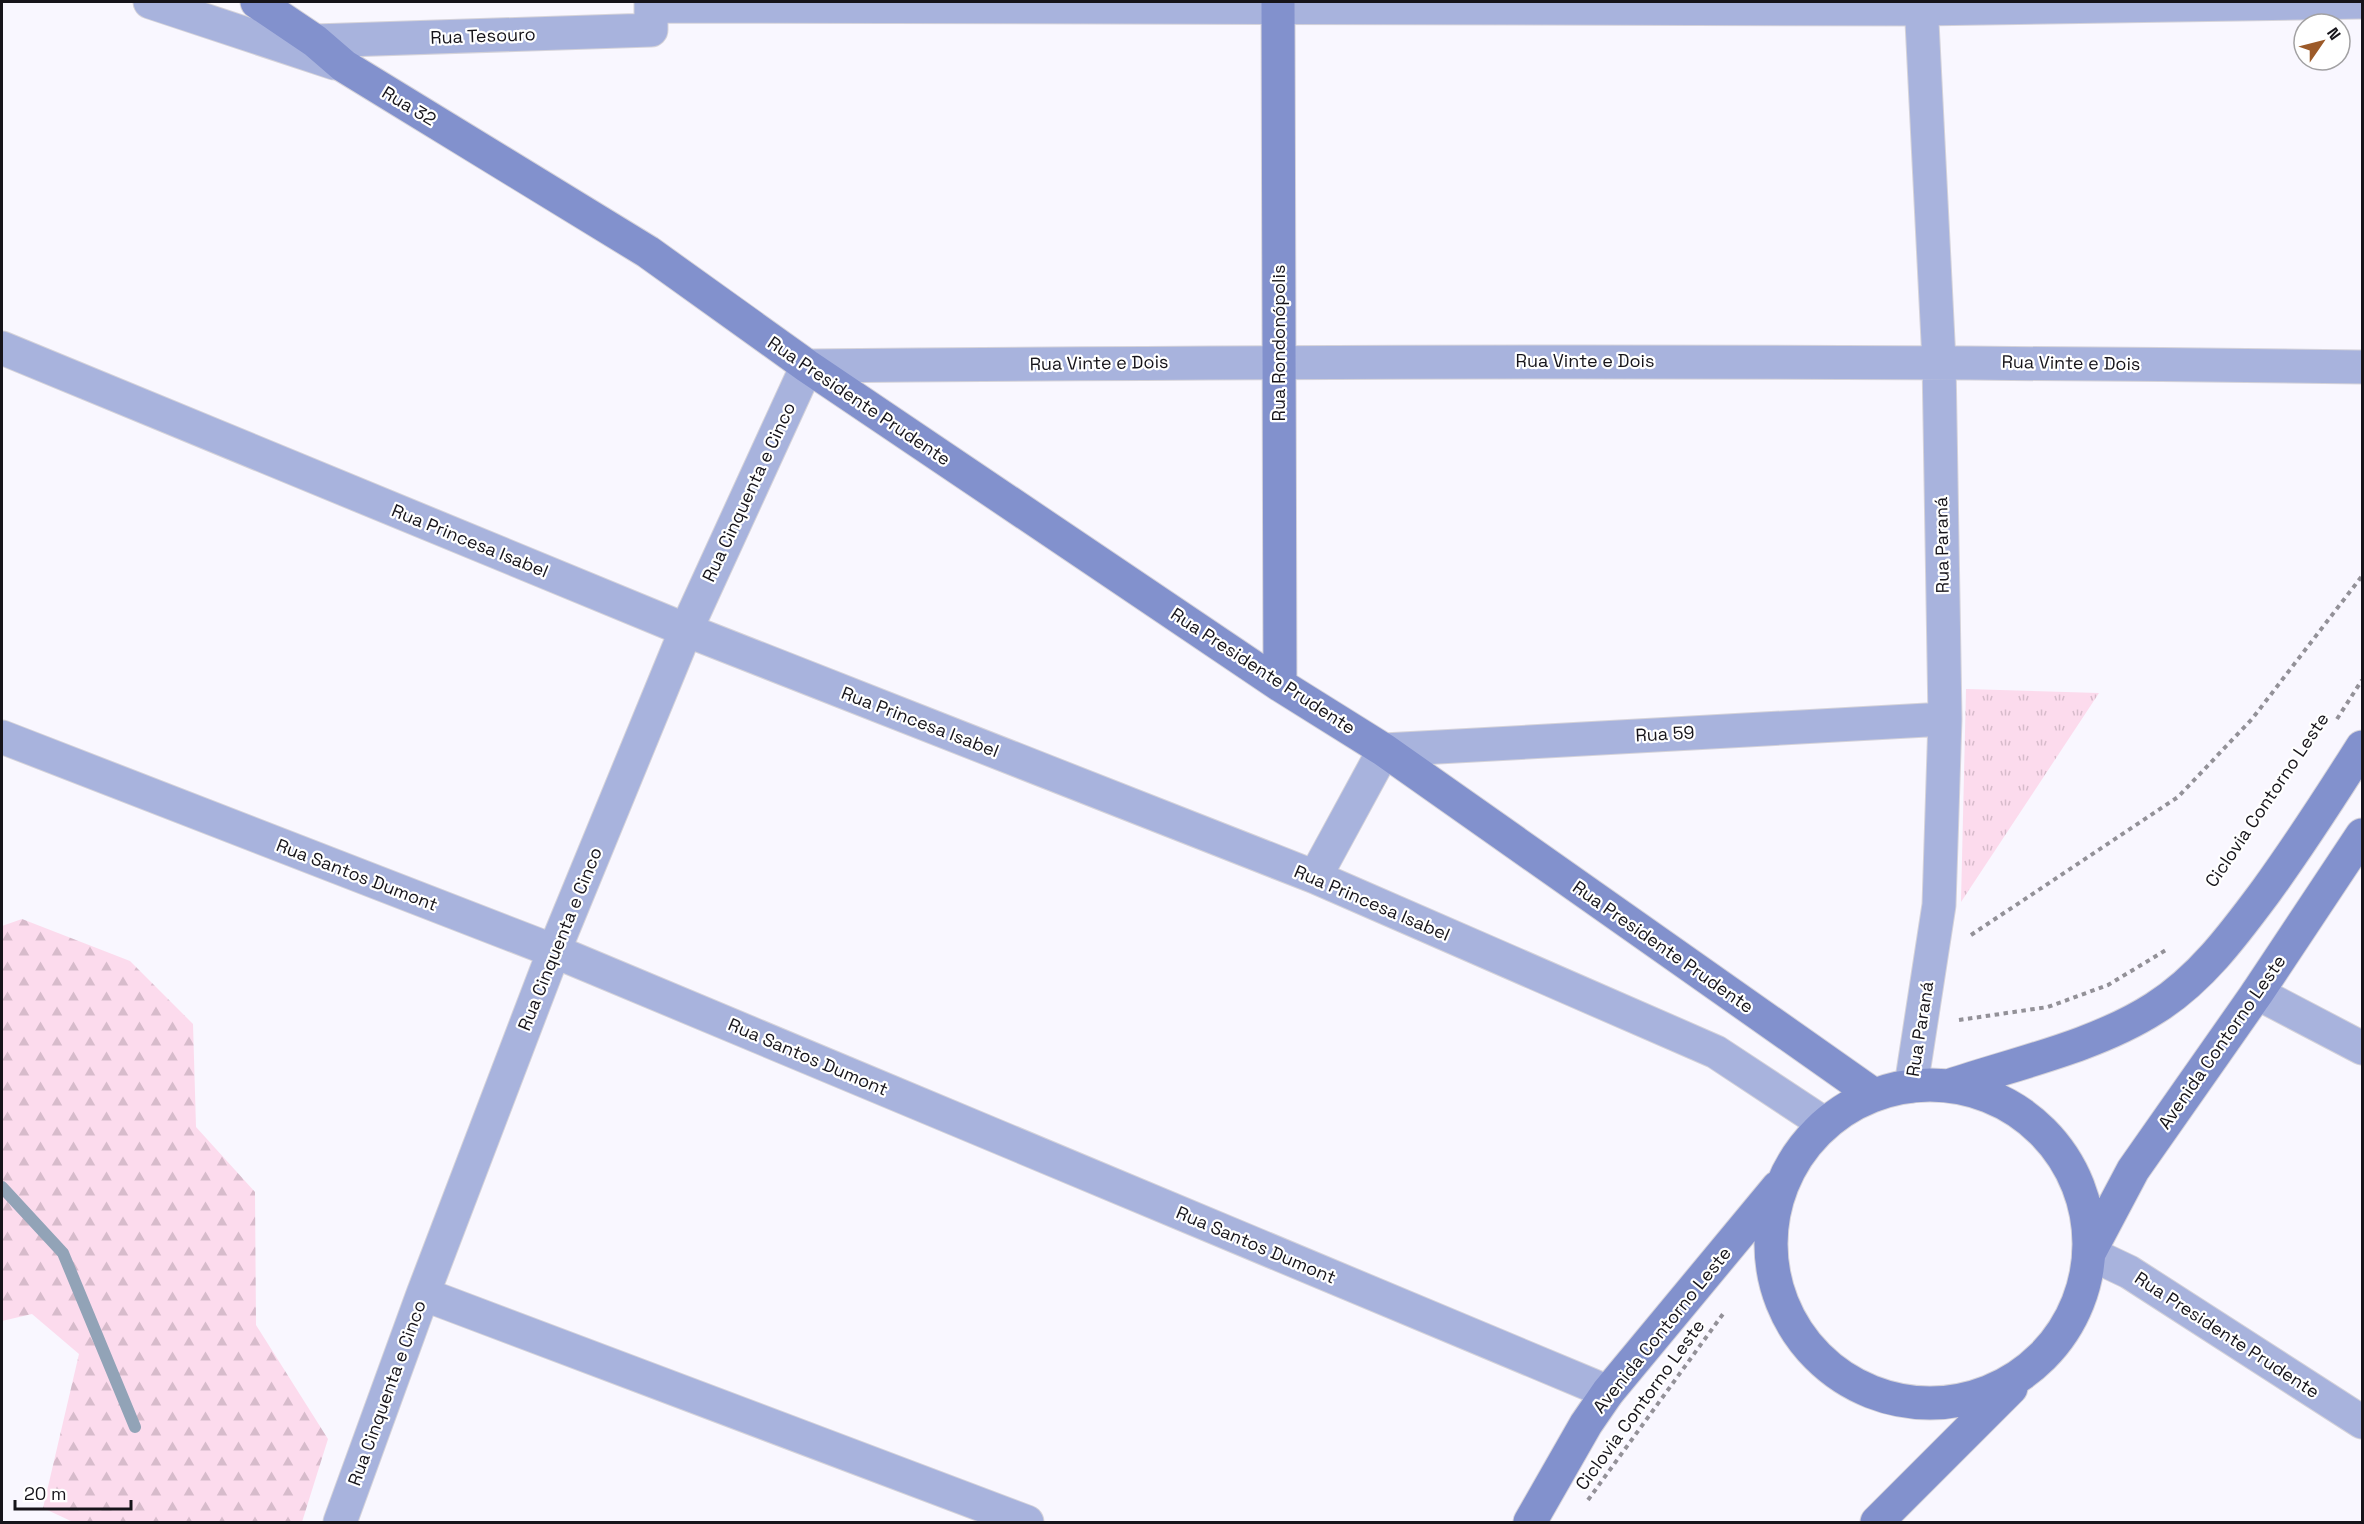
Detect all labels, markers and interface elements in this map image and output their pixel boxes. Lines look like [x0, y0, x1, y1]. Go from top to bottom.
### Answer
north arrow [2292, 12, 2352, 72]
street label: Rua Tesouro [430, 22, 536, 49]
text: N [2322, 23, 2346, 44]
street label: Rua 32 [378, 81, 441, 131]
street label: Rua Rondonópolis [1267, 265, 1290, 421]
street label: Rua Presidente Prudente [763, 331, 955, 470]
street label: Rua Vinte e Dois [1516, 349, 1654, 372]
street label: Rua Vinte e Dois [1029, 350, 1169, 375]
street label: Rua Vinte e Dois [2001, 350, 2141, 375]
street label: Rua Cinquenta e Cinco [697, 398, 800, 585]
street label: Rua Paraná [1929, 497, 1954, 593]
street label: Rua Princesa Isabel [388, 499, 552, 582]
street label: Rua Presidente Prudente [1167, 602, 1360, 739]
street label: Rua Princesa Isabel [838, 681, 1002, 762]
street label: Ciclovia Contorno Leste [2200, 708, 2334, 891]
street label: Rua 59 [1635, 720, 1695, 747]
street label: Rua Santos Dumont [273, 833, 441, 916]
street label: Rua Cinquenta e Cinco [512, 844, 607, 1034]
street label: Rua Princesa Isabel [1291, 859, 1454, 946]
street label: Rua Presidente Prudente [1568, 875, 1758, 1018]
street label: Avenida Contorno Leste [2153, 950, 2291, 1133]
street label: Rua Paraná [1901, 979, 1938, 1078]
street label: Rua Santos Dumont [725, 1012, 892, 1101]
street label: Rua Santos Dumont [1173, 1200, 1340, 1289]
street label: Avenida Contorno Leste [1587, 1242, 1736, 1418]
street label: Rua Presidente Prudente [2131, 1266, 2324, 1403]
street label: Rua Cinquenta e Cinco [342, 1297, 431, 1489]
street label: Ciclovia Contorno Leste [1570, 1315, 1709, 1495]
scale bar [15, 1473, 130, 1511]
text: 20 m [24, 1482, 67, 1505]

